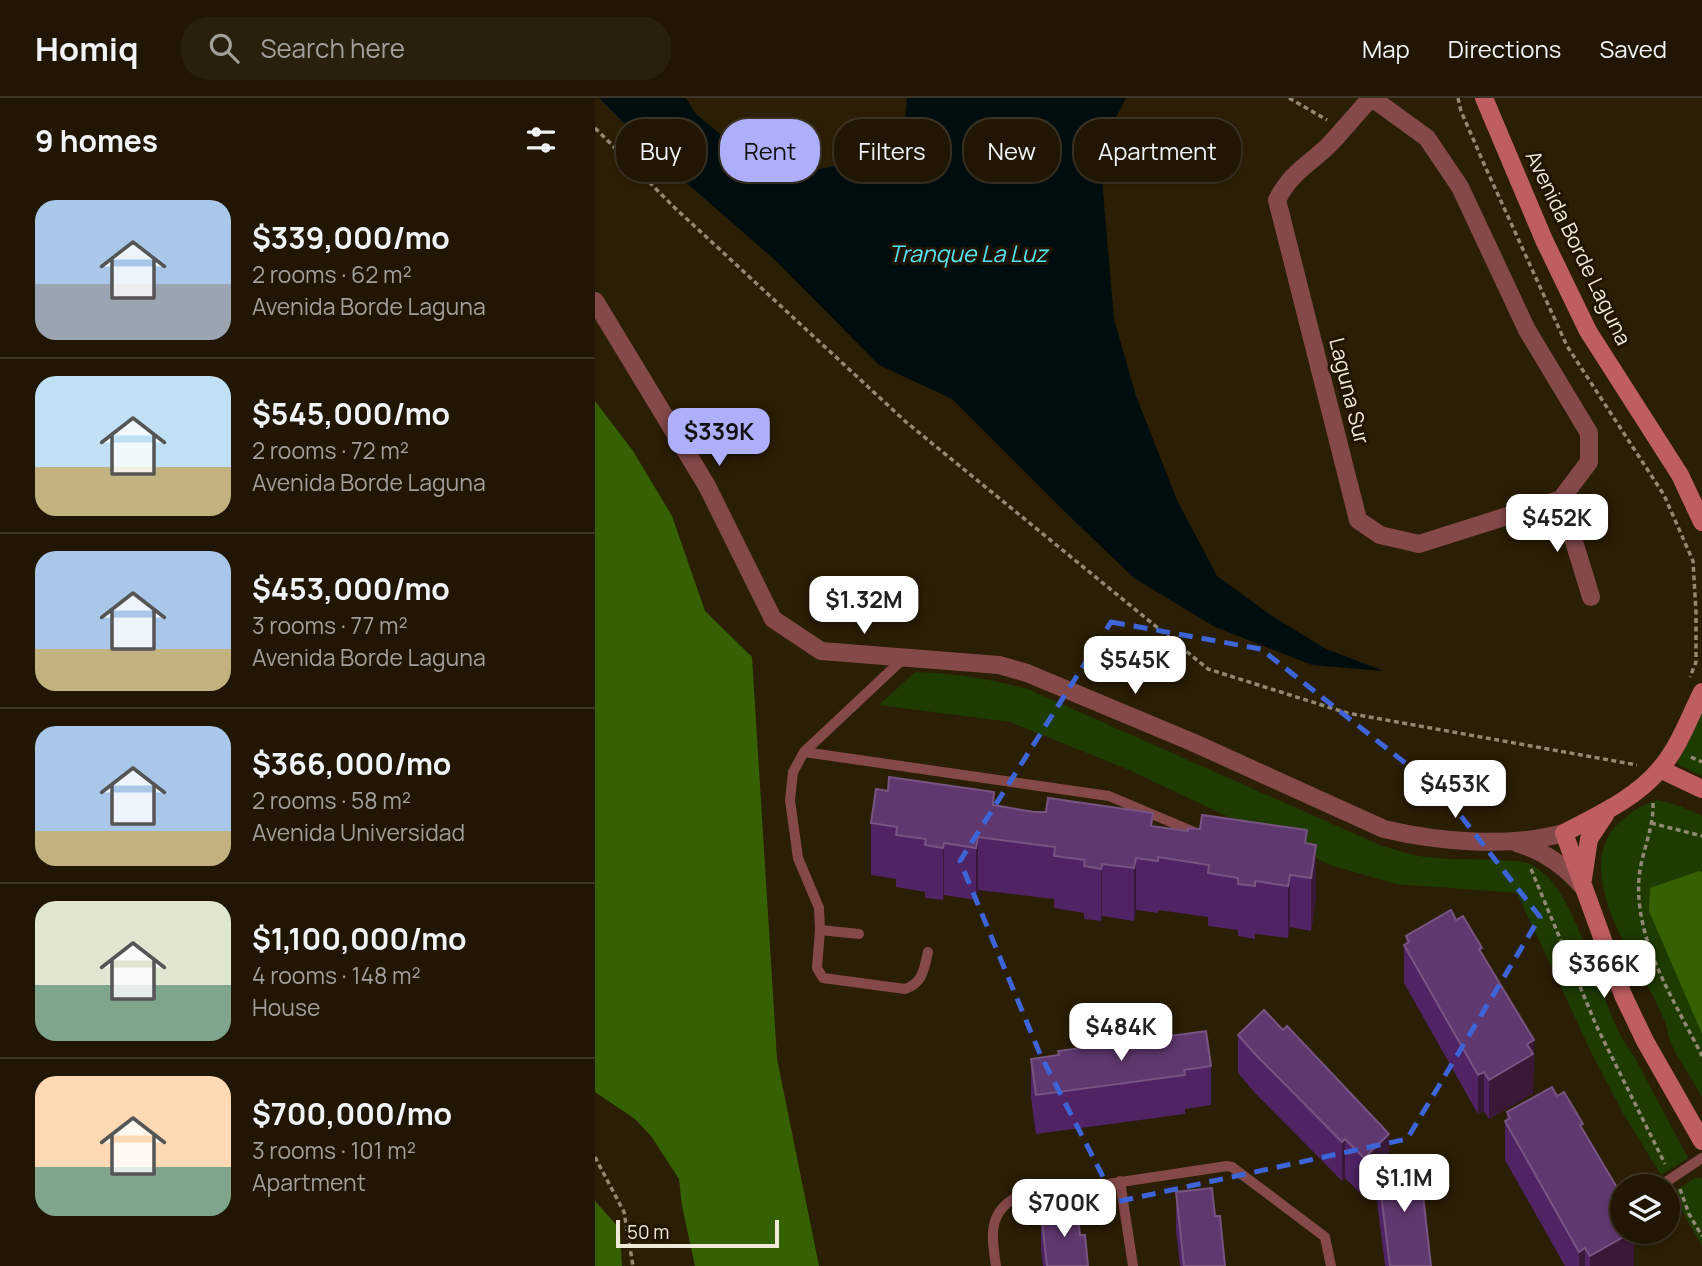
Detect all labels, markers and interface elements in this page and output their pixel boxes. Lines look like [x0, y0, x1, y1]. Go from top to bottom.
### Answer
search box [181, 17, 671, 80]
text: Homiq [35, 26, 139, 71]
icon: search [205, 29, 243, 67]
text: Search here [261, 30, 405, 66]
text: Map [1362, 32, 1410, 65]
text: Directions [1448, 32, 1561, 65]
text: Saved [1599, 32, 1667, 65]
chip: Buy [616, 119, 706, 182]
chip: Rent [720, 119, 820, 182]
chip: Filters [834, 119, 950, 182]
chip: New [964, 119, 1060, 182]
chip: Apartment [1074, 119, 1241, 182]
text: 9 homes [35, 120, 158, 161]
icon: filters [522, 121, 560, 159]
street label: Avenida Borde Laguna [1520, 146, 1638, 350]
text: $339,000/mo [252, 217, 450, 258]
icon: home [91, 228, 175, 312]
water label: Tranque La Luz [889, 237, 1050, 269]
text: 2 rooms · 62 m² [252, 258, 412, 290]
text: Avenida Borde Laguna [252, 290, 486, 322]
street label: Laguna Sur [1323, 335, 1377, 447]
text: $545,000/mo [252, 393, 450, 434]
icon: home [91, 404, 175, 488]
pin: $339K [670, 408, 768, 468]
text: $339K [684, 415, 754, 447]
text: 2 rooms · 72 m² [252, 434, 409, 466]
text: Avenida Borde Laguna [252, 466, 486, 498]
pin: $452K [1508, 494, 1606, 554]
text: $452K [1522, 501, 1592, 533]
text: $453,000/mo [252, 568, 450, 609]
pin: $1.32M [807, 576, 921, 636]
icon: home [91, 579, 175, 663]
text: $1.32M [825, 583, 903, 615]
text: 3 rooms · 77 m² [252, 609, 408, 641]
pin: $545K [1086, 636, 1184, 696]
text: Avenida Borde Laguna [252, 641, 486, 673]
text: $545K [1100, 643, 1170, 675]
text: $366,000/mo [252, 743, 451, 784]
icon: home [91, 754, 175, 838]
pin: $453K [1406, 760, 1504, 820]
text: $453K [1420, 767, 1490, 799]
text: 2 rooms · 58 m² [252, 784, 411, 816]
text: Avenida Universidad [252, 816, 465, 848]
text: $1,100,000/mo [252, 918, 467, 959]
icon: home [91, 929, 175, 1013]
pin: $366K [1555, 940, 1653, 1000]
text: $366K [1568, 947, 1640, 979]
text: 4 rooms · 148 m² [252, 959, 421, 991]
text: House [252, 991, 321, 1023]
pin: $484K [1072, 1004, 1170, 1063]
text: $484K [1085, 1010, 1157, 1042]
text: $700,000/mo [252, 1093, 452, 1134]
icon: home [91, 1104, 175, 1188]
text: 3 rooms · 101 m² [252, 1134, 416, 1166]
pin: $1.1M [1355, 1154, 1453, 1214]
text: $1.1M [1375, 1161, 1433, 1193]
text: Apartment [252, 1166, 366, 1198]
map controls [1610, 1174, 1680, 1244]
button: layers [1610, 1174, 1680, 1244]
pin: $700K [1015, 1180, 1113, 1239]
text: $700K [1028, 1186, 1100, 1218]
scale bar [616, 1217, 779, 1249]
text: 50 m [627, 1219, 669, 1245]

